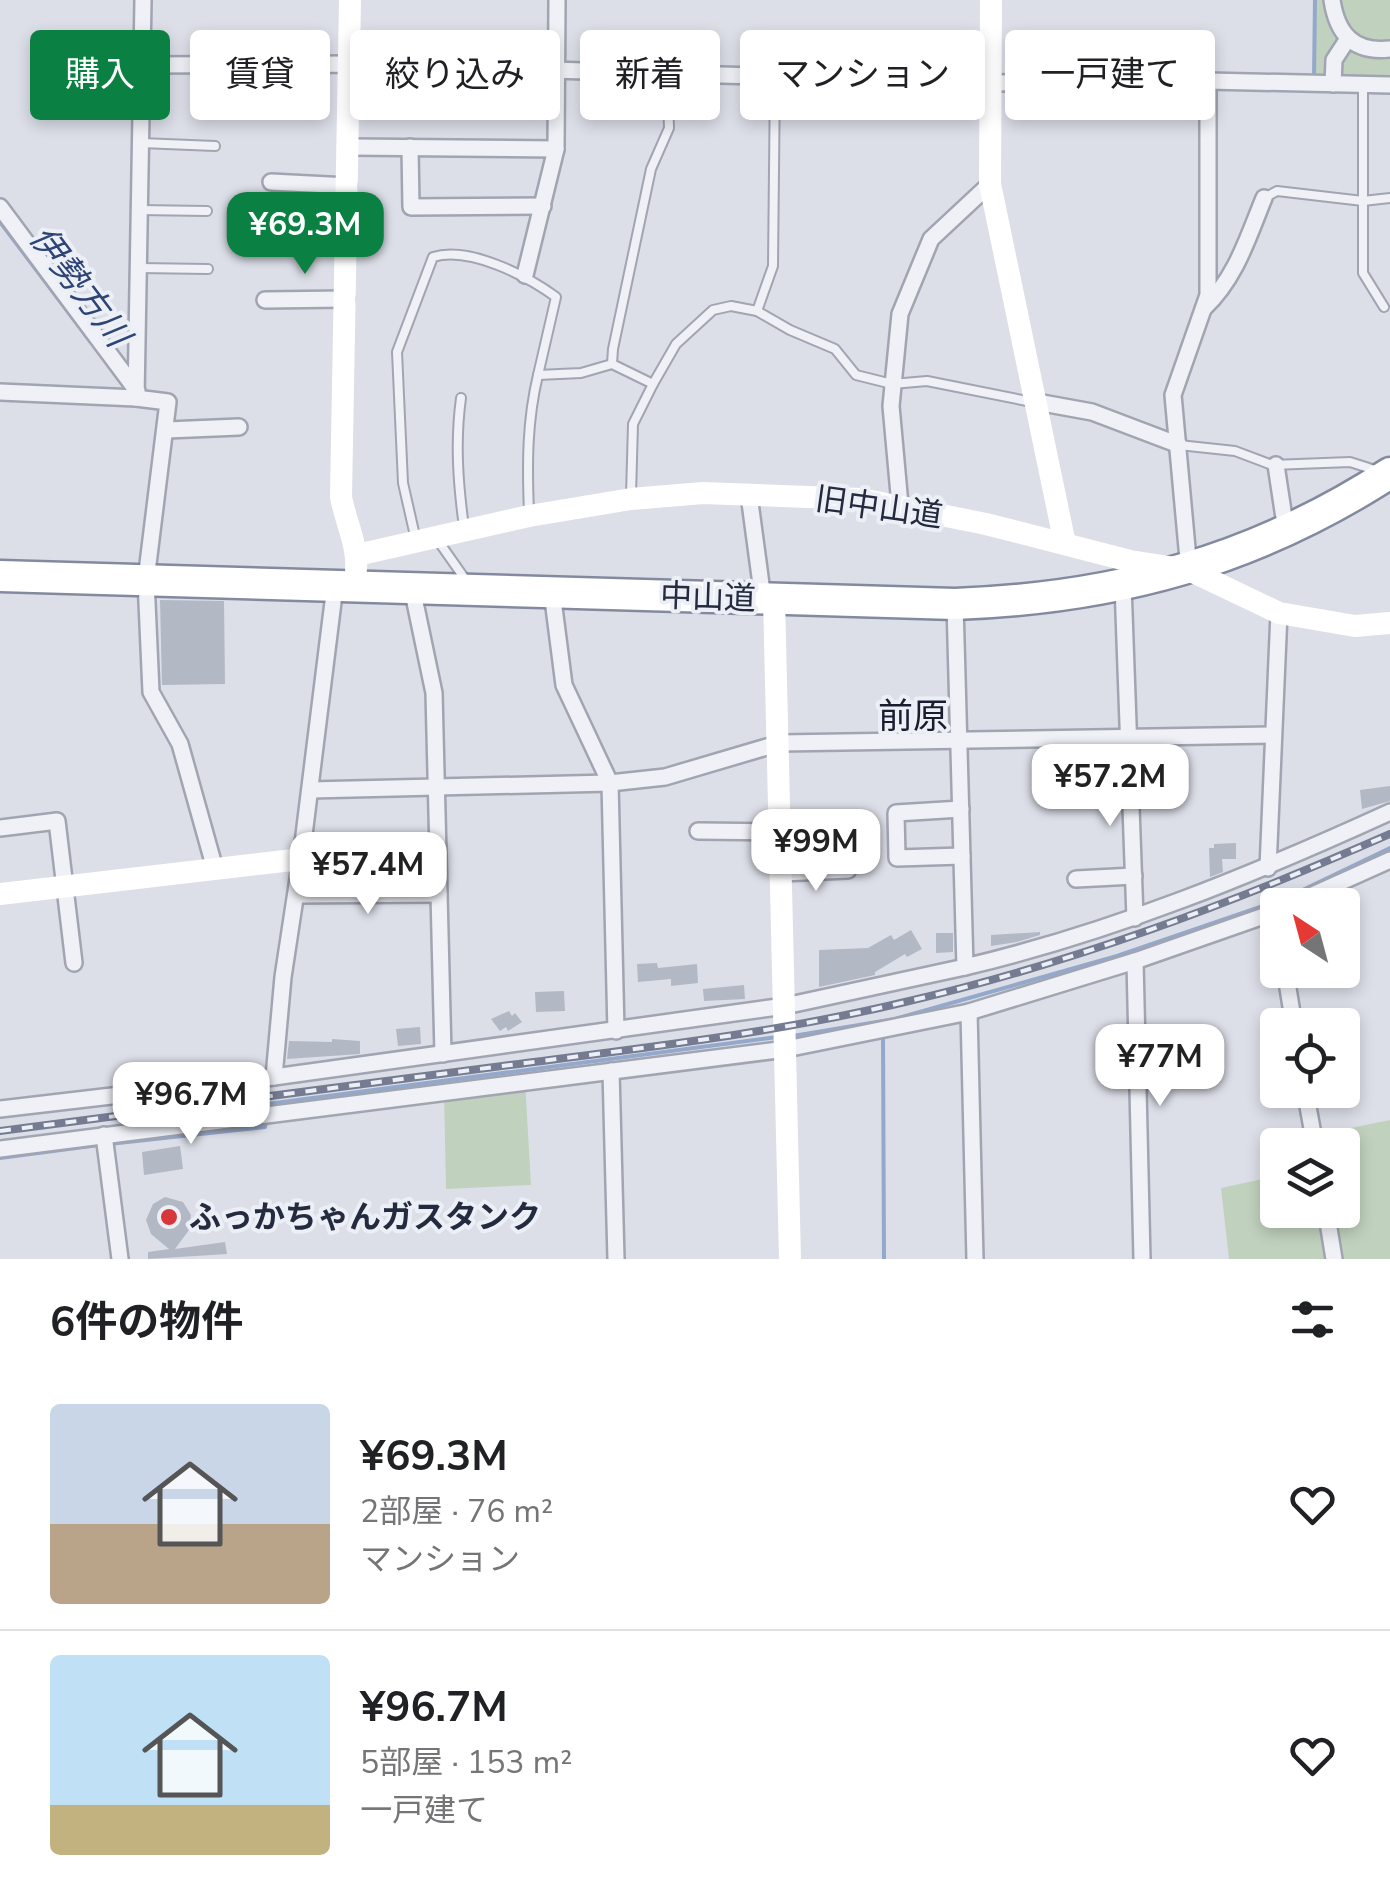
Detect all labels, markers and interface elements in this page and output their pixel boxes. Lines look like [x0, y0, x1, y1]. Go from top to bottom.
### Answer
chip: 購入 [30, 30, 170, 120]
chip: 賃貸 [190, 30, 330, 120]
chip: 絞り込み [350, 30, 560, 120]
chip: 新着 [580, 30, 720, 120]
chip: マンション [740, 30, 985, 120]
chip: 一戸建て [1005, 30, 1215, 120]
pin: ¥69.3M [224, 192, 386, 277]
text: ¥69.3M [249, 203, 361, 246]
water label: 伊勢方川 [19, 216, 143, 360]
street label: 旧中山道 [813, 477, 945, 538]
street label: 中山道 [659, 574, 757, 621]
district label: 前原 [878, 693, 948, 740]
pin: ¥57.2M [1029, 744, 1191, 829]
text: ¥57.2M [1054, 755, 1166, 798]
pin: ¥99M [757, 809, 875, 894]
text: ¥99M [773, 820, 859, 863]
pin: ¥57.4M [287, 832, 449, 917]
text: ¥57.4M [312, 843, 424, 886]
north arrow [1260, 888, 1360, 988]
map controls [1260, 888, 1360, 1228]
button: locate [1260, 1008, 1360, 1108]
pin: ¥77M [1101, 1024, 1219, 1109]
text: ¥77M [1117, 1035, 1203, 1078]
pin: ¥96.7M [110, 1062, 272, 1147]
text: ¥96.7M [135, 1073, 247, 1116]
button: layers [1260, 1128, 1360, 1228]
place label: ふっかちゃんガスタンク [189, 1196, 541, 1239]
marker: ふっかちゃんガスタンク [158, 1206, 180, 1228]
icon: filters [1285, 1292, 1340, 1347]
text: 6件の物件 [50, 1294, 243, 1351]
text: ¥69.3M [360, 1428, 508, 1485]
icon: home [130, 1444, 250, 1564]
icon: heart [1285, 1477, 1340, 1532]
text: 2部屋 · 76 m² [360, 1490, 553, 1533]
text: マンション [360, 1538, 520, 1581]
text: ¥96.7M [360, 1679, 508, 1736]
icon: home [130, 1695, 250, 1815]
icon: heart [1285, 1728, 1340, 1783]
text: 5部屋 · 153 m² [360, 1741, 572, 1784]
text: 一戸建て [360, 1789, 488, 1832]

